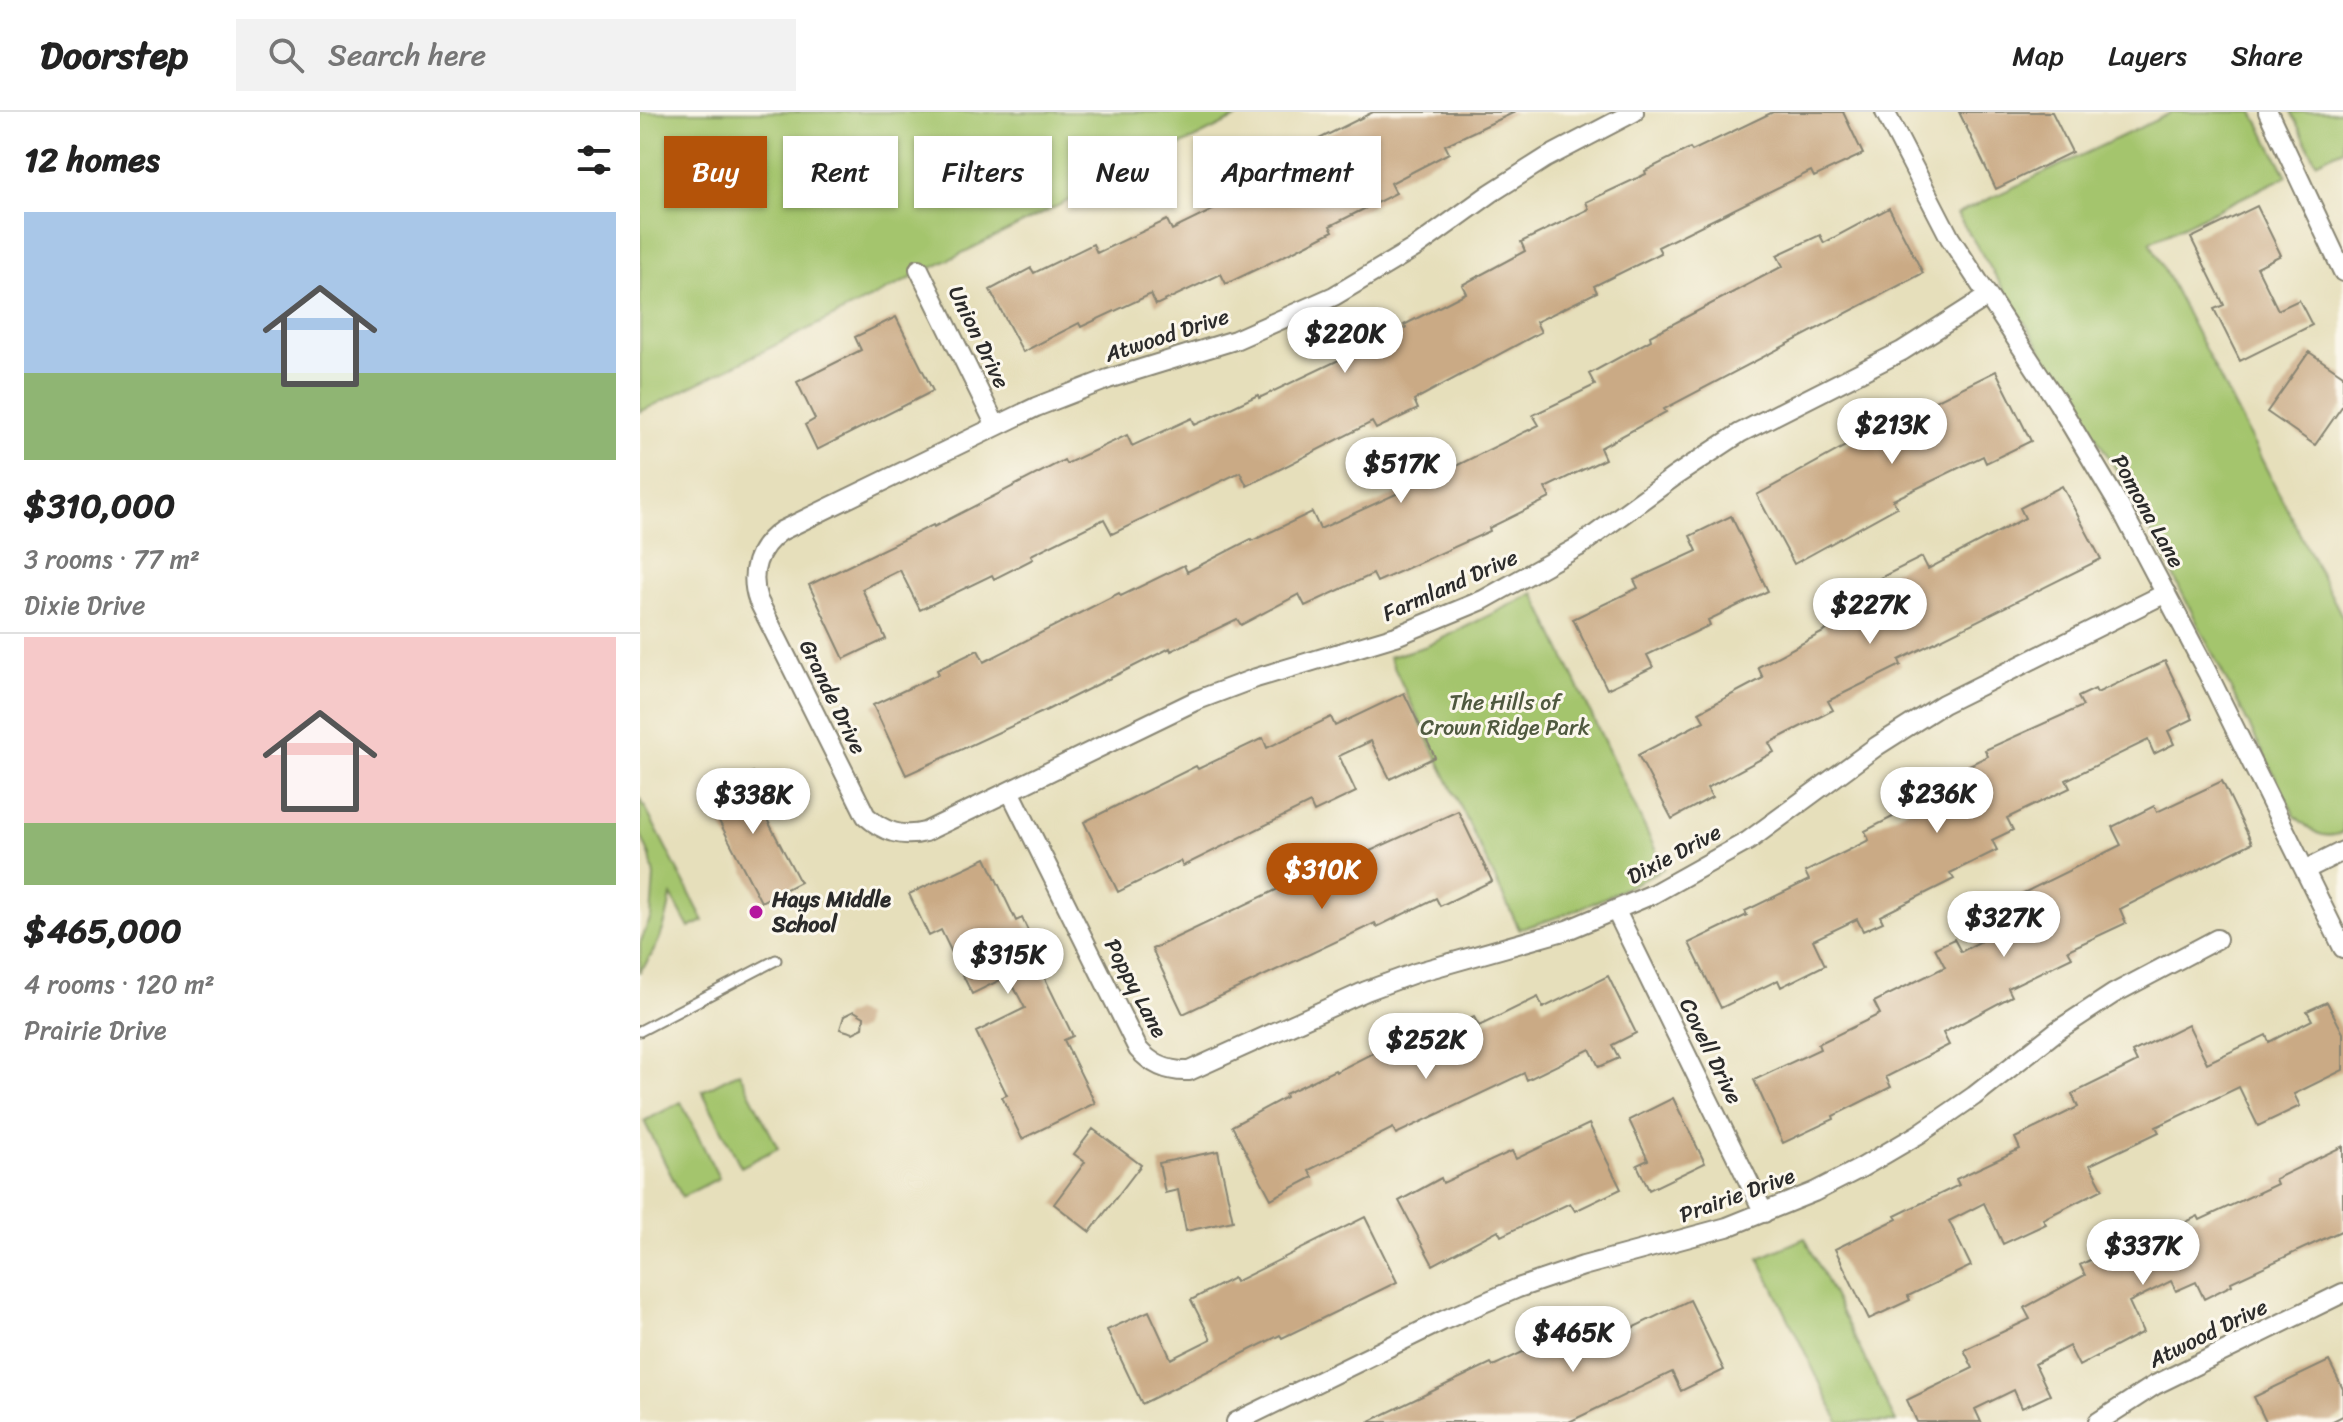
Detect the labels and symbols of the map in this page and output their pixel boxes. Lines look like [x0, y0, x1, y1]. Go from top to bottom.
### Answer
street label: Union Drive [937, 279, 1021, 395]
street label: Atwood Drive [1099, 297, 1234, 374]
pin: $220K [1289, 307, 1401, 375]
pin: $213K [1836, 398, 1948, 466]
pin: $517K [1345, 437, 1457, 505]
street label: Pomona Lane [2100, 447, 2196, 575]
street label: Farmland Drive [1376, 538, 1524, 632]
pin: $227K [1814, 578, 1926, 646]
street label: Grande Drive [788, 633, 878, 761]
park label: The Hills of Crown Ridge Park [1420, 683, 1590, 747]
pin: $236K [1881, 767, 1993, 835]
pin: $338K [697, 768, 809, 836]
street label: Dixie Drive [1620, 813, 1728, 895]
pin: $310K [1266, 843, 1378, 911]
place label: Hays Middle School [771, 880, 891, 944]
pin: $327K [1948, 891, 2060, 959]
marker: Hays Middle School [747, 903, 765, 921]
pin: $315K [952, 928, 1064, 996]
street label: Poppy Lane [1093, 931, 1179, 1045]
street label: Covell Drive [1668, 991, 1754, 1111]
pin: $252K [1370, 1013, 1482, 1081]
street label: Prairie Drive [1674, 1156, 1801, 1234]
pin: $337K [2087, 1219, 2199, 1287]
street label: Atwood Drive [2141, 1287, 2274, 1379]
pin: $465K [1517, 1306, 1629, 1374]

